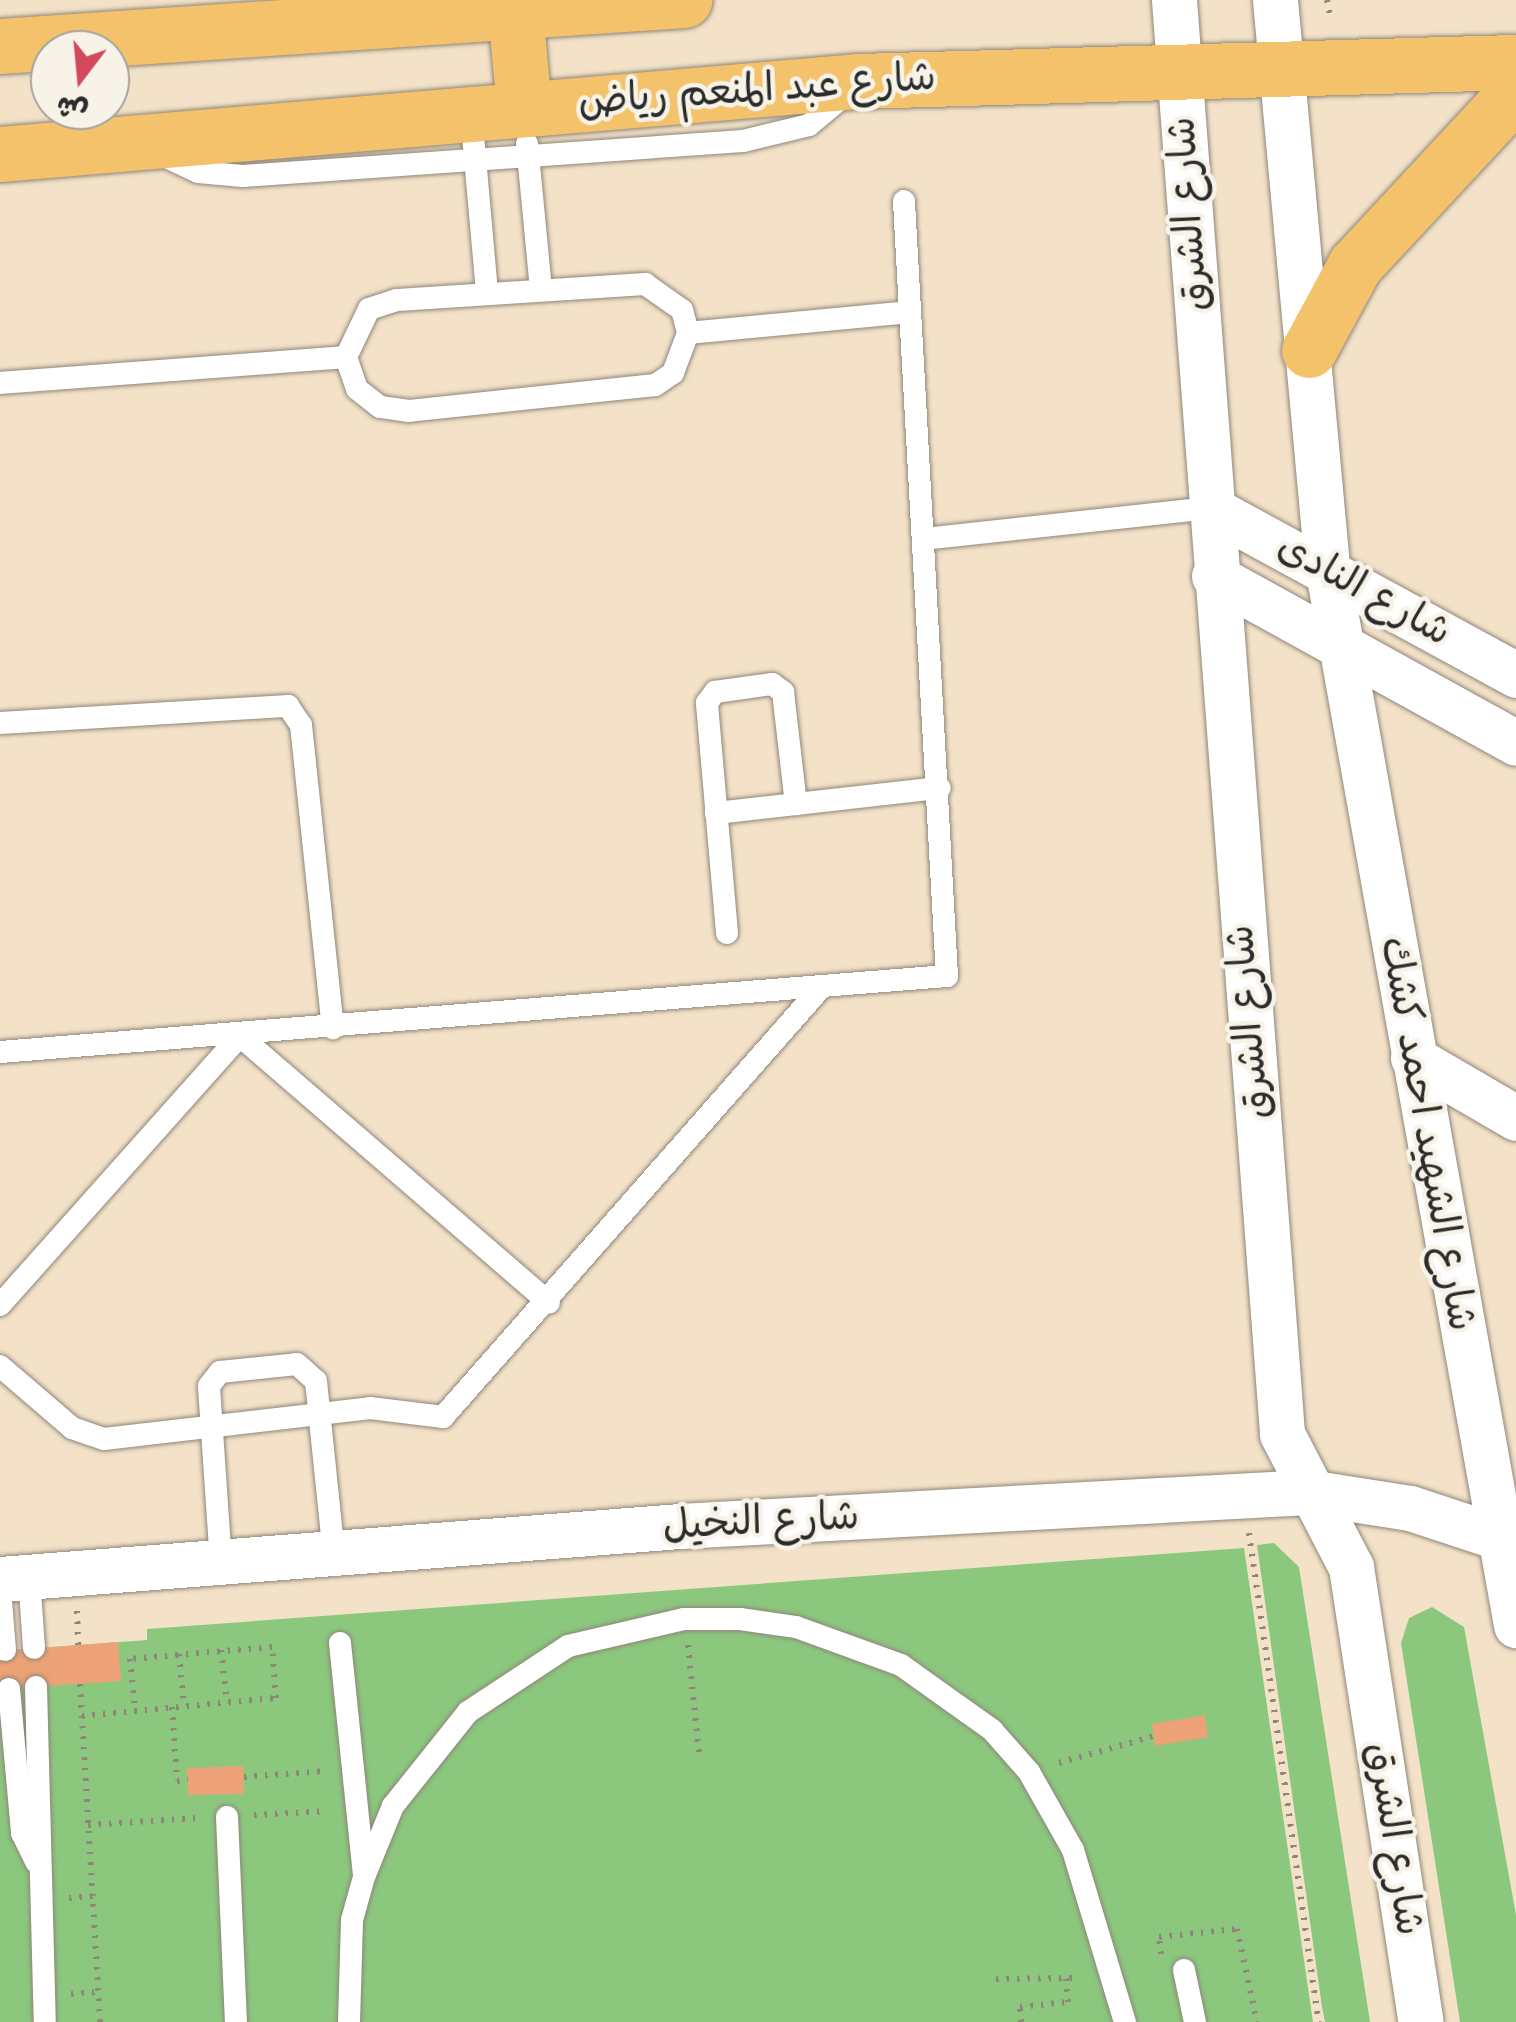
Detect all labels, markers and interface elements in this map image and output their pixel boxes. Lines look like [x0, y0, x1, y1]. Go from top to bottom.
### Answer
north arrow [30, 30, 130, 130]
street label: شارع عبد المنعم رياض [577, 54, 937, 126]
text: ش [52, 85, 92, 129]
street label: شارع الشرق [1158, 115, 1220, 313]
street label: شارع النادى [1269, 523, 1459, 657]
street label: شارع الشرق [1217, 923, 1281, 1121]
street label: شارع الشهيد احمد كشك [1369, 933, 1485, 1335]
street label: شارع النخيل [662, 1493, 860, 1551]
street label: شارع الشرق [1355, 1739, 1433, 1939]

